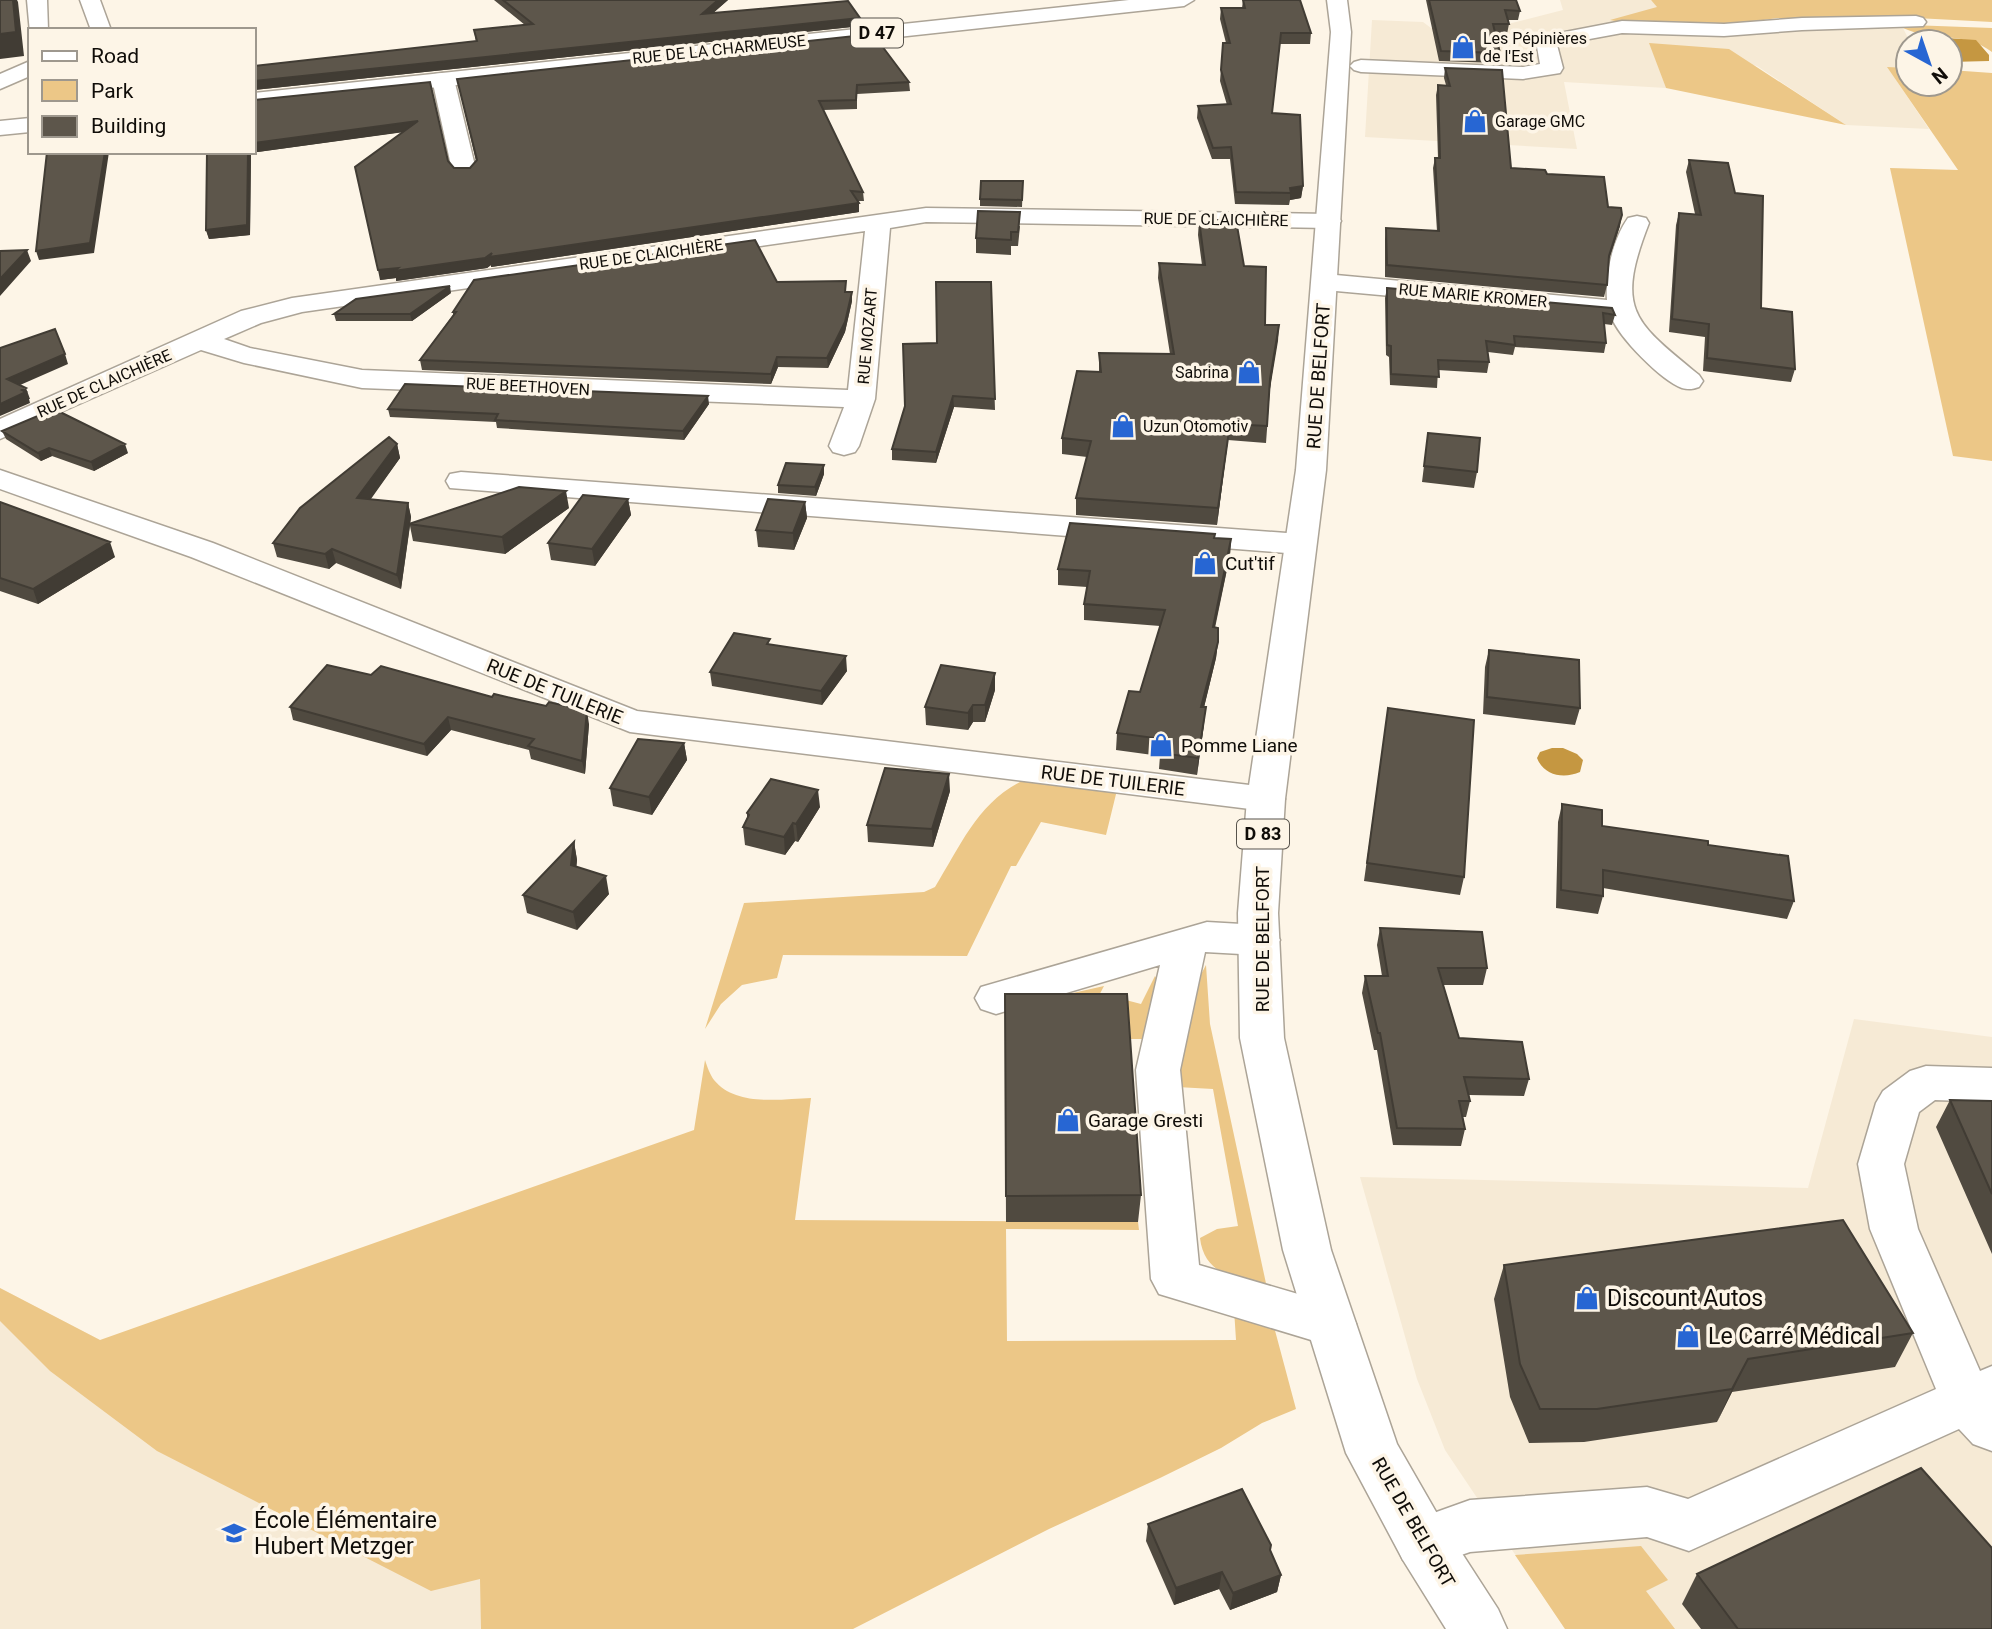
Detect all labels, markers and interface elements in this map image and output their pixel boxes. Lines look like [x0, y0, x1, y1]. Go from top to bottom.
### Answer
road number: D 47 [851, 18, 903, 48]
legend [28, 28, 256, 154]
north arrow [1894, 28, 1964, 98]
place label: Les Pépinières de l'Est [1483, 29, 1587, 66]
street label: RUE DE LA CHARMEUSE [631, 31, 807, 68]
shop icon: Les Pépinières de l'Est [1449, 33, 1477, 61]
text: Road [91, 44, 139, 68]
text: N [1927, 63, 1952, 89]
text: Park [91, 79, 134, 103]
shop icon: Garage GMC [1461, 107, 1489, 135]
place label: Garage GMC [1495, 112, 1585, 131]
text: Building [91, 114, 166, 138]
street label: RUE DE CLAICHIÈRE [1143, 209, 1289, 230]
street label: RUE DE CLAICHIÈRE [578, 235, 724, 274]
street label: RUE MARIE KROMER [1398, 280, 1548, 311]
street label: RUE MOZART [854, 286, 881, 385]
street label: RUE DE BELFORT [1302, 302, 1335, 450]
street label: RUE DE CLAICHIÈRE [34, 345, 174, 422]
shop icon: Sabrina [1235, 358, 1263, 386]
place label: Sabrina [1175, 363, 1229, 382]
street label: RUE BEETHOVEN [466, 374, 590, 399]
shop icon: Uzun Otomotiv [1109, 412, 1137, 440]
place label: Uzun Otomotiv [1143, 417, 1248, 436]
shop icon: Cut'tif [1191, 549, 1219, 577]
place label: Cut'tif [1225, 552, 1275, 575]
street label: RUE DE TUILERIE [483, 654, 626, 729]
shop icon: Pomme Liane [1147, 731, 1175, 759]
place label: Pomme Liane [1181, 734, 1298, 757]
street label: RUE DE TUILERIE [1040, 760, 1186, 801]
road number: D 83 [1237, 820, 1289, 848]
street label: RUE DE BELFORT [1251, 866, 1274, 1012]
shop icon: Garage Gresti [1054, 1106, 1082, 1134]
place label: Garage Gresti [1088, 1109, 1203, 1132]
shop icon: Discount Autos [1573, 1284, 1601, 1312]
place label: Discount Autos [1607, 1285, 1763, 1312]
shop icon: Le Carré Médical [1674, 1322, 1702, 1350]
place label: Le Carré Médical [1708, 1323, 1880, 1350]
street label: RUE DE BELFORT [1367, 1453, 1460, 1591]
place label: École Élémentaire Hubert Metzger [254, 1506, 437, 1560]
school or university icon: École Élémentaire Hubert Metzger [220, 1519, 248, 1547]

